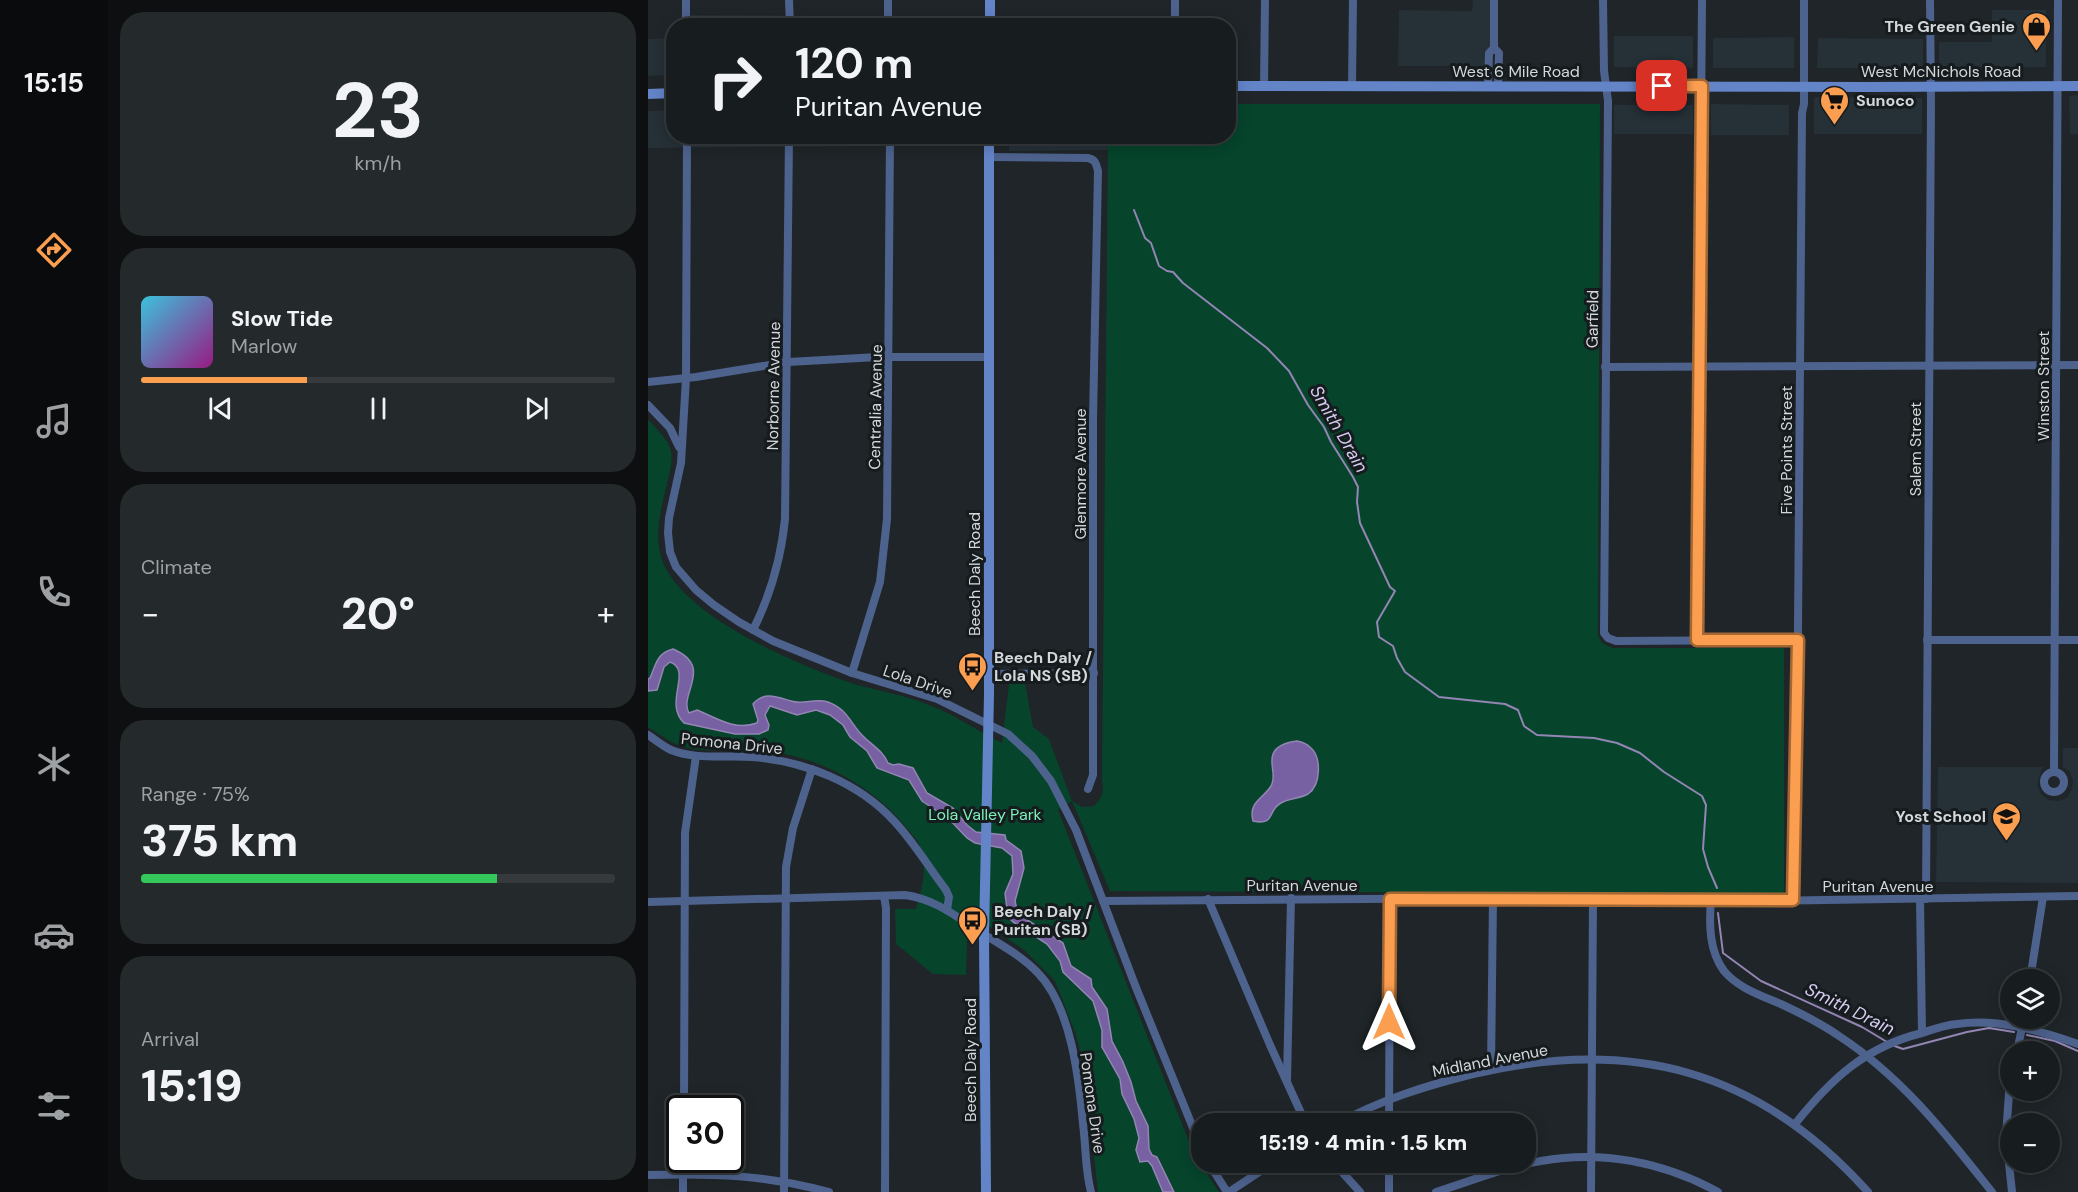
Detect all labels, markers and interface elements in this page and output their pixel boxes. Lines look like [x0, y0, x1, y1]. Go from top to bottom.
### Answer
shop icon: The Green Genie [2020, 10, 2052, 52]
place label: The Green Genie [1884, 16, 2015, 37]
text: 120 m [795, 36, 913, 91]
icon: right [696, 42, 774, 120]
text: 23 [332, 60, 424, 161]
pin [1636, 60, 1687, 111]
street label: West 6 Mile Road [1452, 61, 1580, 82]
street label: West McNichols Road [1861, 61, 2021, 82]
text: 15:15 [24, 65, 84, 100]
icon: arrive [1645, 69, 1678, 102]
supermarket icon: Sunoco [1819, 84, 1851, 126]
text: Puritan Avenue [795, 89, 982, 124]
place label: Sunoco [1856, 90, 1915, 111]
text: km/h [354, 150, 402, 176]
icon: directions [33, 229, 75, 271]
street label: Garfield [1581, 290, 1604, 348]
text: Slow Tide [231, 304, 333, 333]
street label: Norborne Avenue [762, 321, 785, 451]
street label: Winston Street [2033, 331, 2054, 441]
text: Marlow [231, 333, 297, 359]
street label: Centralia Avenue [864, 344, 887, 470]
water label: Smith Drain [1304, 381, 1374, 477]
street label: Five Points Street [1776, 385, 1797, 515]
icon: previous [204, 392, 237, 425]
icon: pause [362, 392, 395, 425]
icon: next [520, 392, 553, 425]
icon: music [33, 400, 75, 442]
street label: Salem Street [1905, 402, 1926, 496]
street label: Glenmore Avenue [1070, 408, 1091, 540]
street label: Beech Daly Road [964, 512, 985, 636]
text: Climate [141, 554, 212, 580]
icon: phone [33, 571, 75, 613]
text: 20° [341, 584, 415, 643]
text: − [141, 592, 159, 635]
text: + [597, 592, 615, 635]
place label: Beech Daly / Lola NS (SB) [994, 647, 1092, 686]
bus stop icon: Beech Daly / Lola NS (SB) [957, 650, 989, 692]
street label: Lola Drive [880, 660, 955, 703]
street label: Pomona Drive [680, 728, 784, 759]
icon: climate [33, 743, 75, 785]
text: Range · 75% [141, 781, 250, 807]
school or university icon: Yost School [1991, 800, 2023, 842]
park label: Lola Valley Park [928, 804, 1042, 825]
place label: Yost School [1896, 806, 1986, 827]
text: 375 km [141, 811, 298, 870]
street label: Puritan Avenue [1247, 875, 1358, 896]
street label: Puritan Avenue [1823, 876, 1934, 897]
place label: Beech Daly / Puritan (SB) [994, 901, 1092, 940]
bus stop icon: Beech Daly / Puritan (SB) [957, 904, 989, 946]
icon: car [33, 914, 75, 956]
map controls [2000, 969, 2060, 1173]
button: layers [2000, 969, 2060, 1029]
water label: Smith Drain [1801, 977, 1899, 1041]
position arrow [1357, 990, 1421, 1054]
street label: Beech Daly Road [960, 998, 981, 1122]
text: Arrival [141, 1026, 199, 1052]
street label: Midland Avenue [1430, 1039, 1550, 1082]
button: + [2000, 1041, 2060, 1101]
street label: Pomona Drive [1075, 1051, 1110, 1155]
text: 15:19 [141, 1056, 243, 1115]
icon: filters [33, 1085, 75, 1127]
speed limit sign: 30 [666, 1095, 744, 1173]
button: − [2000, 1113, 2060, 1173]
text: 15:19 · 4 min · 1.5 km [1260, 1128, 1467, 1157]

